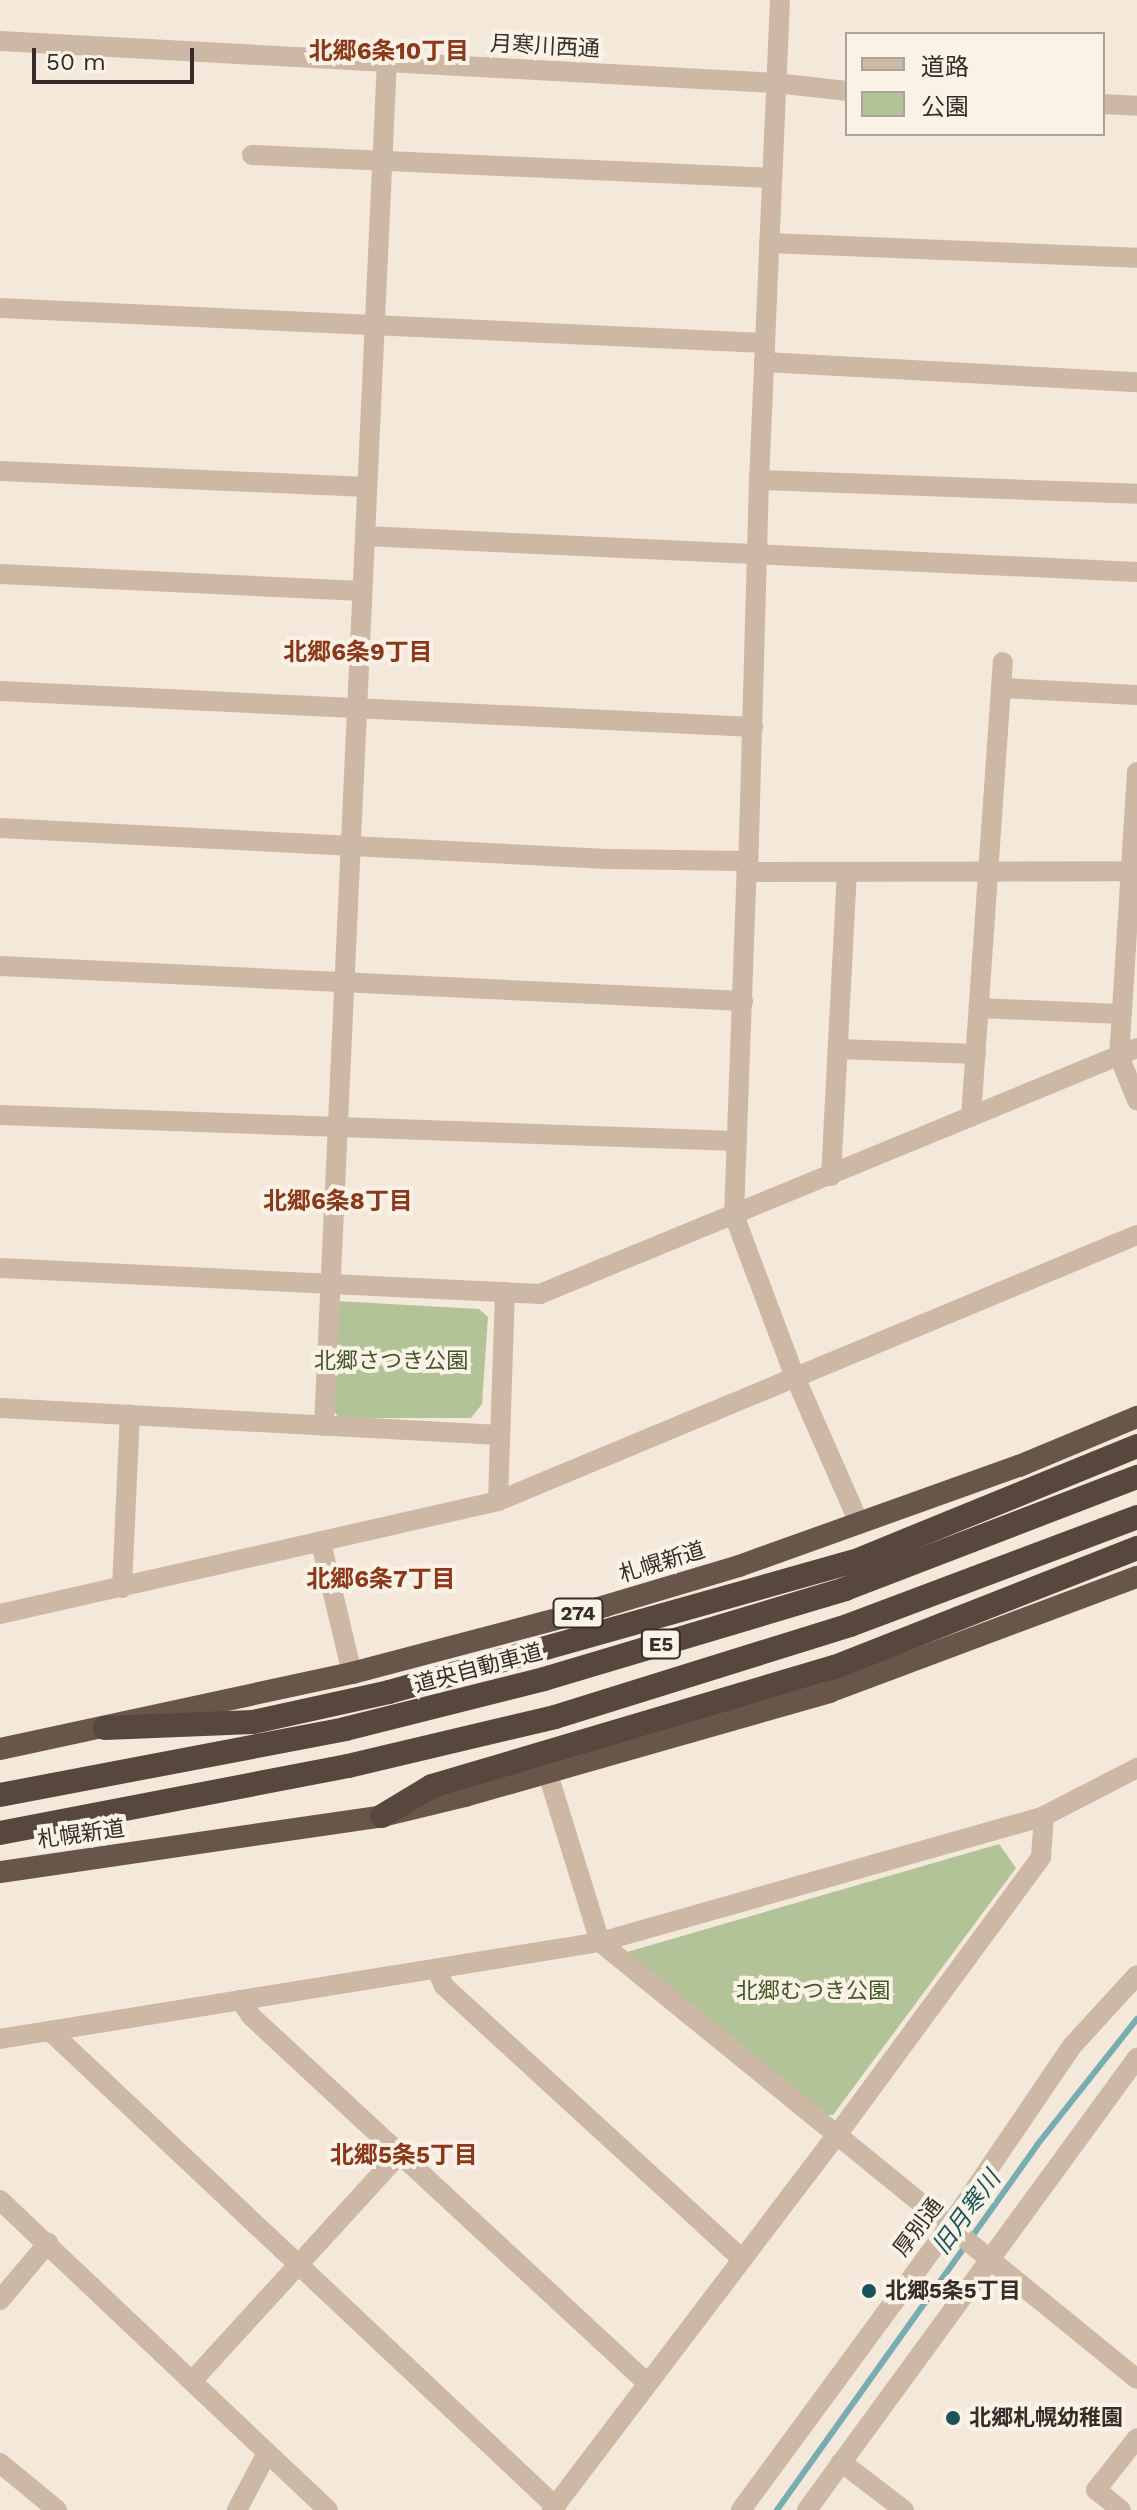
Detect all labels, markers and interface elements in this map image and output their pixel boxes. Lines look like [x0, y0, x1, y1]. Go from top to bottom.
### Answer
street label: 月寒川西通 [489, 30, 601, 62]
scale bar [36, 32, 198, 82]
legend [845, 32, 1105, 136]
district label: 北郷6条10丁目 [309, 38, 469, 66]
text: 50 m [46, 48, 106, 76]
text: 道路 [921, 53, 969, 81]
text: 公園 [921, 93, 969, 121]
district label: 北郷6条9丁目 [283, 639, 433, 667]
district label: 北郷6条8丁目 [263, 1188, 413, 1216]
park label: 北郷さつき公園 [314, 1348, 468, 1374]
street label: 札幌新道 [616, 1537, 708, 1587]
district label: 北郷6条7丁目 [306, 1566, 456, 1594]
road number: 274 [552, 1597, 604, 1629]
road number: E5 [639, 1628, 683, 1660]
street label: 道央自動車道 [411, 1638, 545, 1698]
street label: 札幌新道 [36, 1815, 126, 1853]
park label: 北郷むつき公園 [736, 1978, 890, 2004]
district label: 北郷5条5丁目 [330, 2142, 478, 2170]
water label: 旧月寒川 [927, 2166, 1007, 2260]
street label: 厚別通 [888, 2193, 948, 2261]
place label: 北郷5条5丁目 [885, 2278, 1021, 2304]
marker: 北郷5条5丁目 [860, 2282, 878, 2300]
place label: 北郷札幌幼稚園 [969, 2405, 1123, 2431]
marker: 北郷札幌幼稚園 [944, 2409, 962, 2427]

